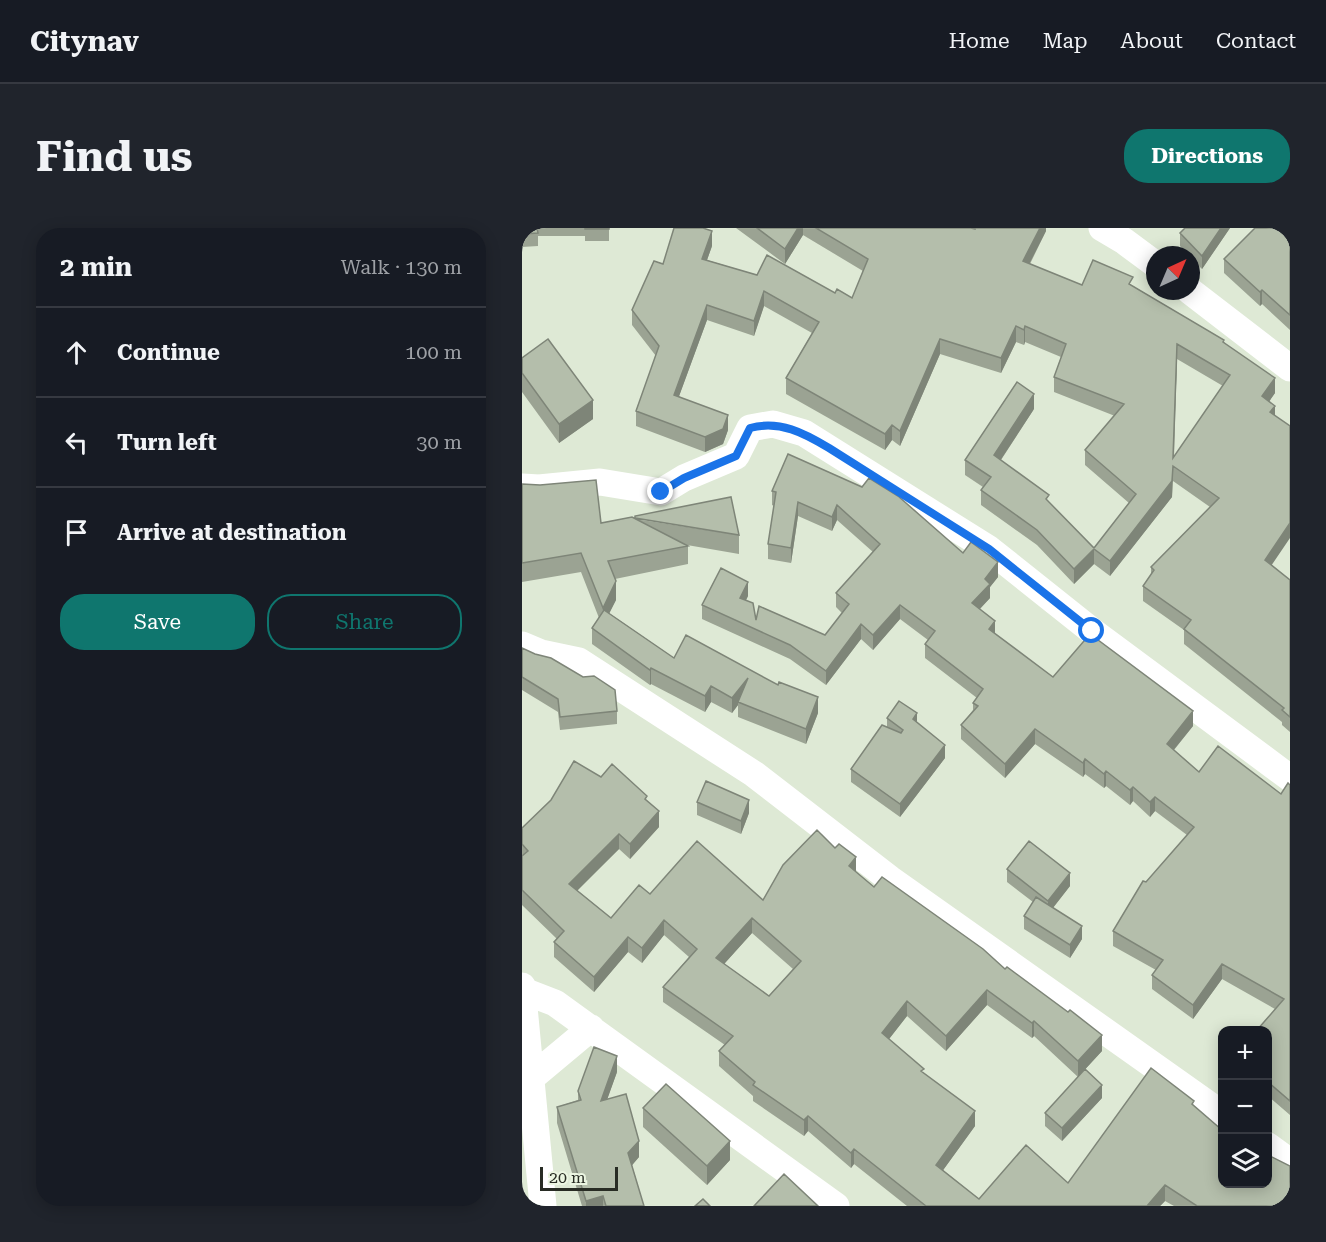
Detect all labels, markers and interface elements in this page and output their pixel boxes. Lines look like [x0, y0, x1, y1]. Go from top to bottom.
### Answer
text: Citynav [30, 25, 139, 58]
text: Home [949, 29, 1010, 53]
text: Map [1043, 29, 1088, 53]
text: About [1121, 29, 1183, 53]
text: Contact [1216, 29, 1296, 53]
button: Directions [1124, 129, 1290, 183]
text: Find us [36, 132, 193, 181]
north arrow [1146, 246, 1200, 300]
text: 2 min [60, 252, 132, 282]
text: Walk · 130 m [341, 255, 462, 279]
icon: ahead [60, 336, 93, 369]
text: Continue [117, 340, 220, 365]
text: 100 m [405, 340, 462, 364]
icon: left [60, 426, 93, 459]
text: Turn left [117, 430, 217, 455]
text: 30 m [416, 430, 462, 454]
route end [647, 478, 673, 504]
icon: arrive [60, 516, 93, 549]
text: Arrive at destination [117, 520, 346, 545]
button: Save [60, 594, 255, 650]
button: Share [267, 594, 462, 650]
route start [1078, 617, 1104, 643]
map controls [1218, 1026, 1272, 1188]
button: + [1218, 1026, 1272, 1080]
button: − [1218, 1080, 1272, 1134]
button: layers [1218, 1134, 1272, 1188]
scale bar [540, 1164, 618, 1192]
text: 20 m [549, 1168, 586, 1187]

